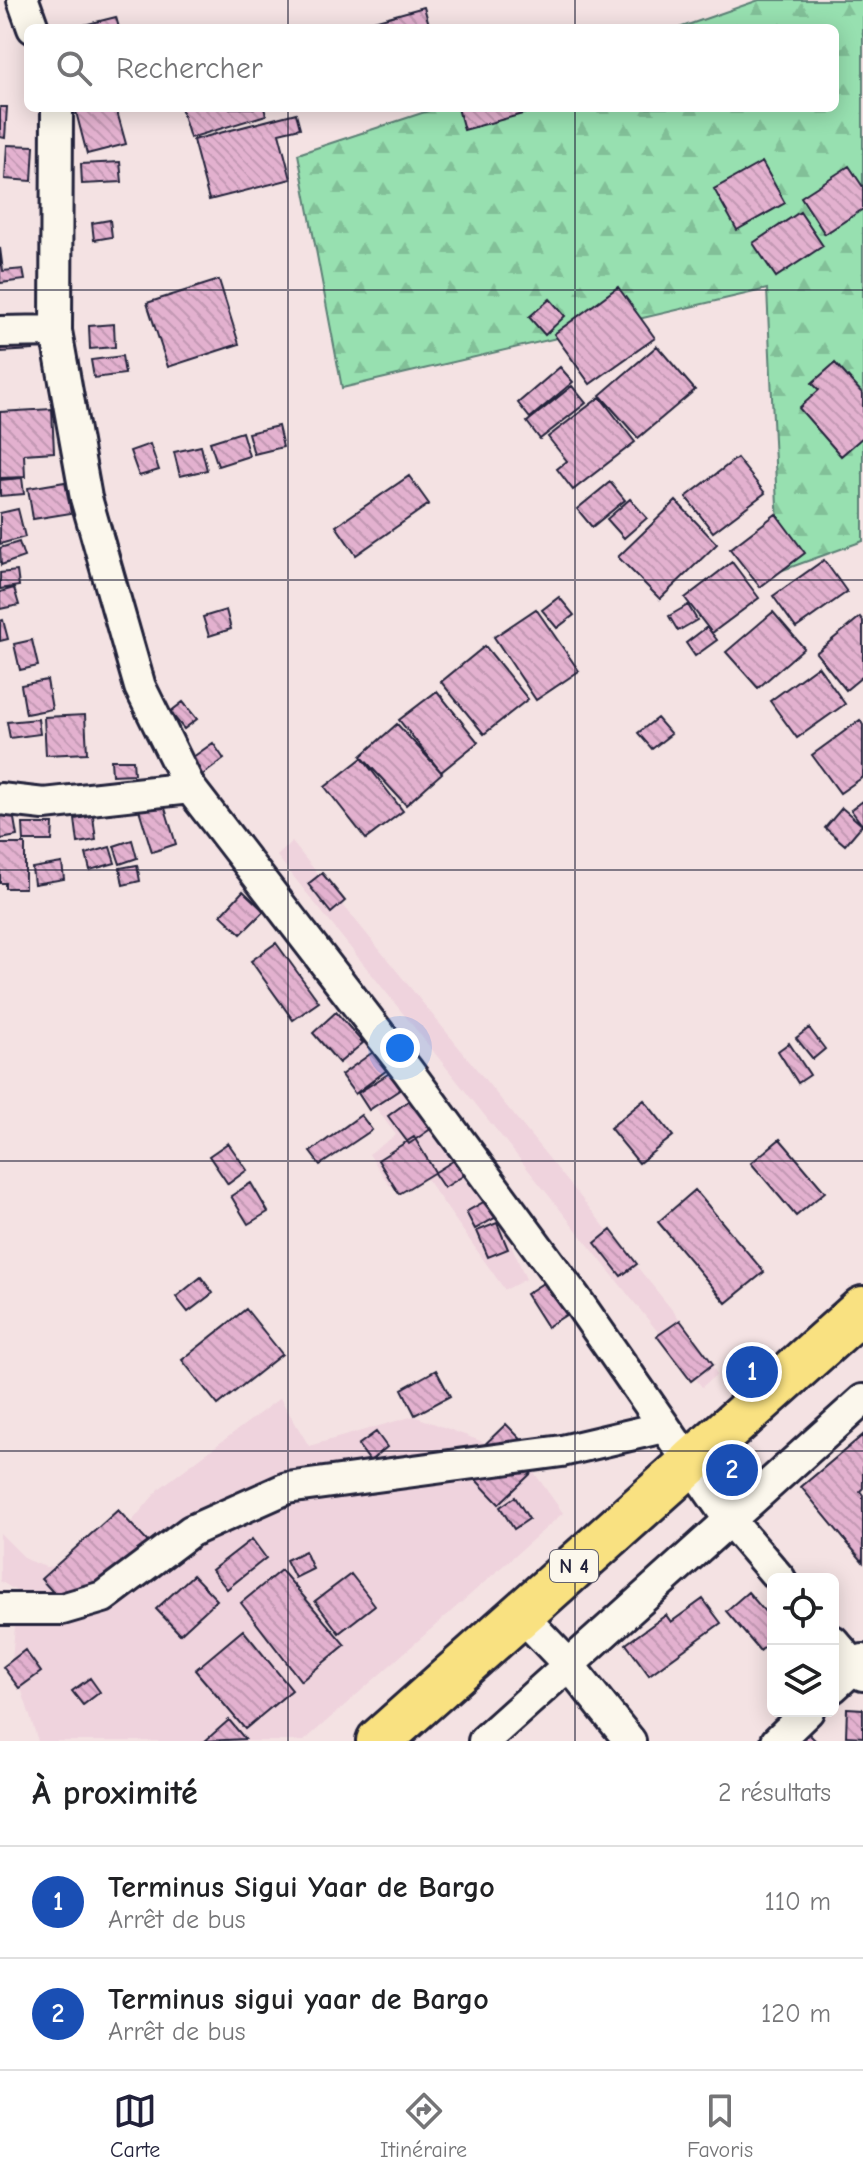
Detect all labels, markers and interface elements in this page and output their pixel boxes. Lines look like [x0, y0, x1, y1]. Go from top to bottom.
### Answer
search box [24, 24, 839, 112]
icon: search [52, 46, 96, 90]
text: Rechercher [116, 51, 263, 86]
your location [380, 1028, 420, 1068]
pin: 1 [726, 1342, 778, 1402]
pin: 2 [706, 1440, 758, 1500]
road number: N 4 [550, 1550, 598, 1582]
map controls [767, 1573, 839, 1717]
button: locate [767, 1573, 839, 1645]
button: layers [767, 1645, 839, 1717]
text: À proximité [32, 1773, 198, 1813]
text: 2 résultats [718, 1778, 831, 1808]
text: Terminus Sigui Yaar de Bargo [108, 1870, 495, 1905]
text: 1 [53, 1887, 63, 1917]
text: 110 m [764, 1887, 831, 1917]
text: Arrêt de bus [108, 1905, 246, 1935]
text: Terminus sigui yaar de Bargo [108, 1982, 489, 2017]
text: 2 [52, 1999, 64, 2029]
text: 120 m [761, 1999, 831, 2029]
text: Arrêt de bus [108, 2017, 246, 2047]
tab: Carte [110, 2089, 160, 2163]
tab: Itinéraire [380, 2089, 467, 2163]
tab: Favoris [687, 2089, 753, 2163]

